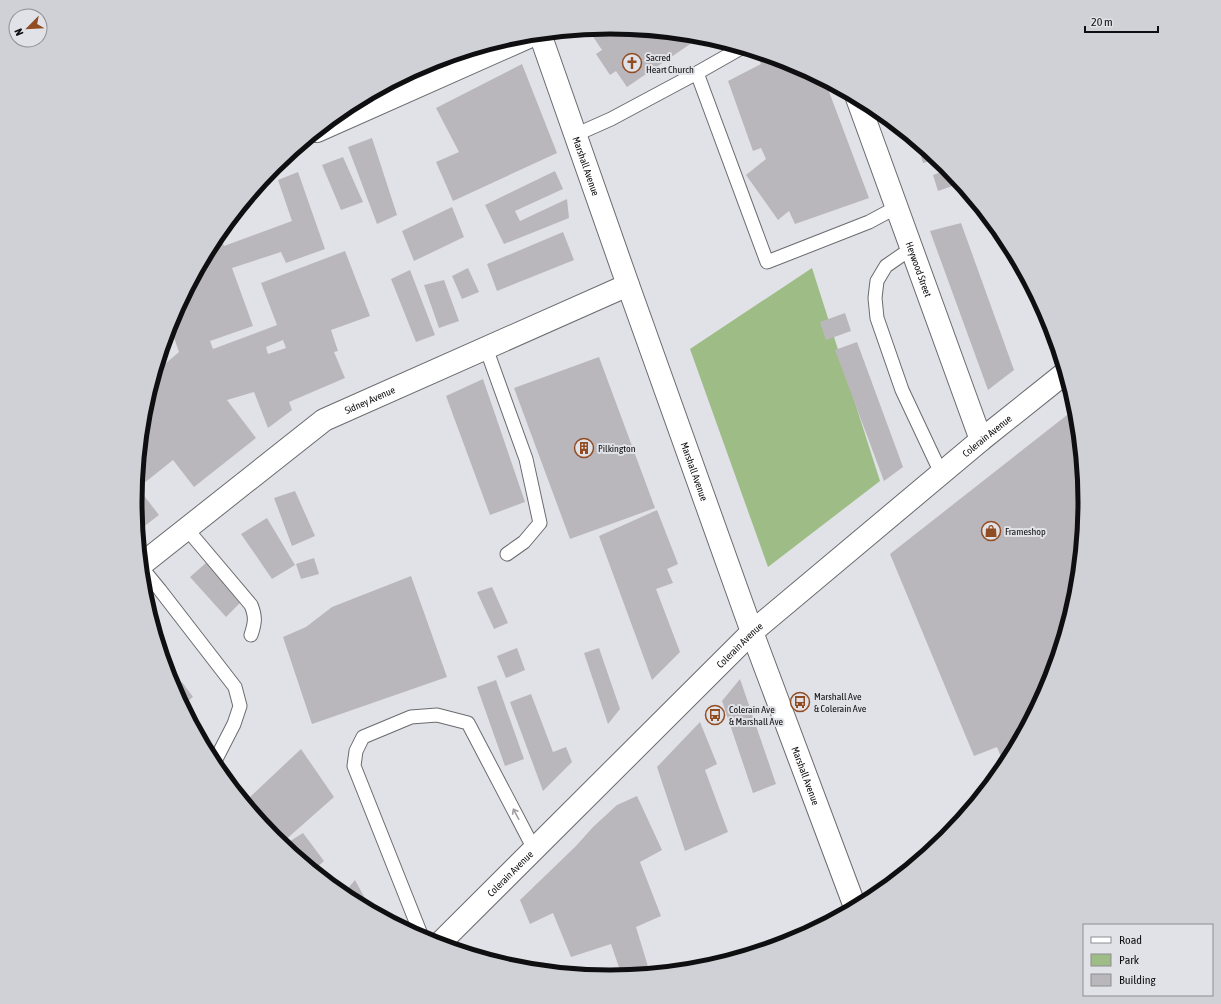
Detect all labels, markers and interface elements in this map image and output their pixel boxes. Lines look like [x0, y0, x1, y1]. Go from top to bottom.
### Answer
north arrow [8, 8, 48, 48]
scale bar [1085, 8, 1158, 34]
text: 20 m [1091, 15, 1113, 29]
text: N [12, 27, 26, 37]
church icon: Sacred Heart Church [621, 52, 643, 74]
place label: Sacred Heart Church [646, 52, 694, 75]
street label: Marshall Avenue [570, 135, 601, 198]
street label: Heywood Street [904, 240, 934, 298]
street label: Sidney Avenue [343, 384, 397, 416]
street label: Colerain Avenue [960, 413, 1014, 459]
building icon: Pilkington [573, 437, 595, 459]
street label: Marshall Avenue [679, 441, 710, 503]
place label: Pilkington [598, 443, 636, 454]
shop icon: Frameshop [980, 520, 1002, 542]
place label: Frameshop [1005, 526, 1046, 537]
street label: Colerain Avenue [715, 620, 765, 670]
bus stop icon: Marshall Ave & Colerain Ave [789, 691, 811, 713]
place label: Marshall Ave & Colerain Ave [814, 691, 867, 714]
bus stop icon: Colerain Ave & Marshall Ave [704, 704, 726, 726]
place label: Colerain Ave & Marshall Ave [729, 704, 783, 727]
street label: Marshall Avenue [789, 745, 822, 807]
one-way arrow [512, 808, 520, 820]
street label: Colerain Avenue [485, 848, 536, 899]
legend [1083, 924, 1213, 996]
text: Road [1119, 933, 1142, 947]
text: Park [1119, 953, 1140, 967]
text: Building [1119, 973, 1157, 987]

